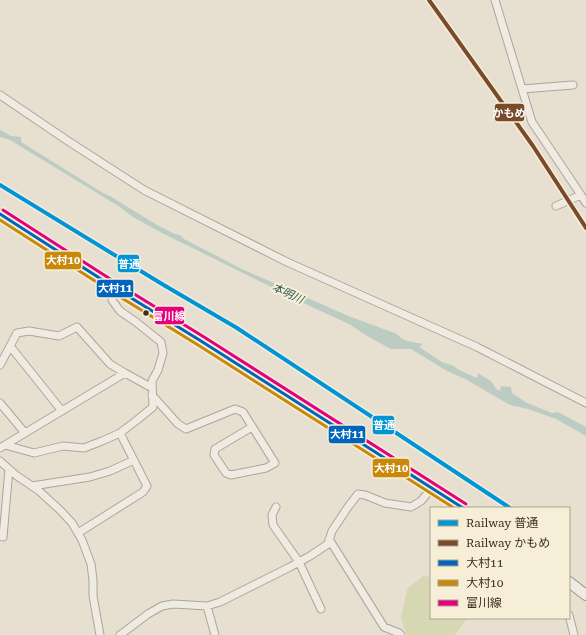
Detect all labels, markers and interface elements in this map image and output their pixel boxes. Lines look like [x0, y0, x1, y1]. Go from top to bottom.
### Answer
line badge: かもめ [494, 103, 525, 122]
text: かもめ [493, 107, 526, 120]
line badge: 大村10 [44, 251, 82, 270]
text: 大村10 [46, 254, 80, 267]
line badge: 普通 [117, 254, 140, 273]
text: 普通 [118, 258, 140, 271]
line badge: 大村11 [96, 279, 134, 298]
water label: 本明川 [270, 281, 306, 307]
text: 大村11 [98, 282, 132, 295]
line badge: 富川線 [154, 306, 185, 325]
unlabelled marker [141, 308, 151, 318]
text: 富川線 [153, 310, 186, 323]
line badge: 普通 [372, 415, 395, 435]
text: 普通 [373, 419, 395, 432]
line badge: 大村11 [328, 425, 366, 444]
text: 大村11 [330, 428, 364, 441]
line badge: 大村10 [372, 458, 410, 478]
text: 大村10 [374, 462, 408, 475]
legend [430, 507, 570, 619]
text: Railway 普通 [466, 516, 538, 530]
text: Railway かもめ [466, 536, 550, 550]
text: 大村11 [466, 556, 504, 570]
text: 大村10 [466, 576, 504, 590]
text: 富川線 [466, 596, 502, 610]

